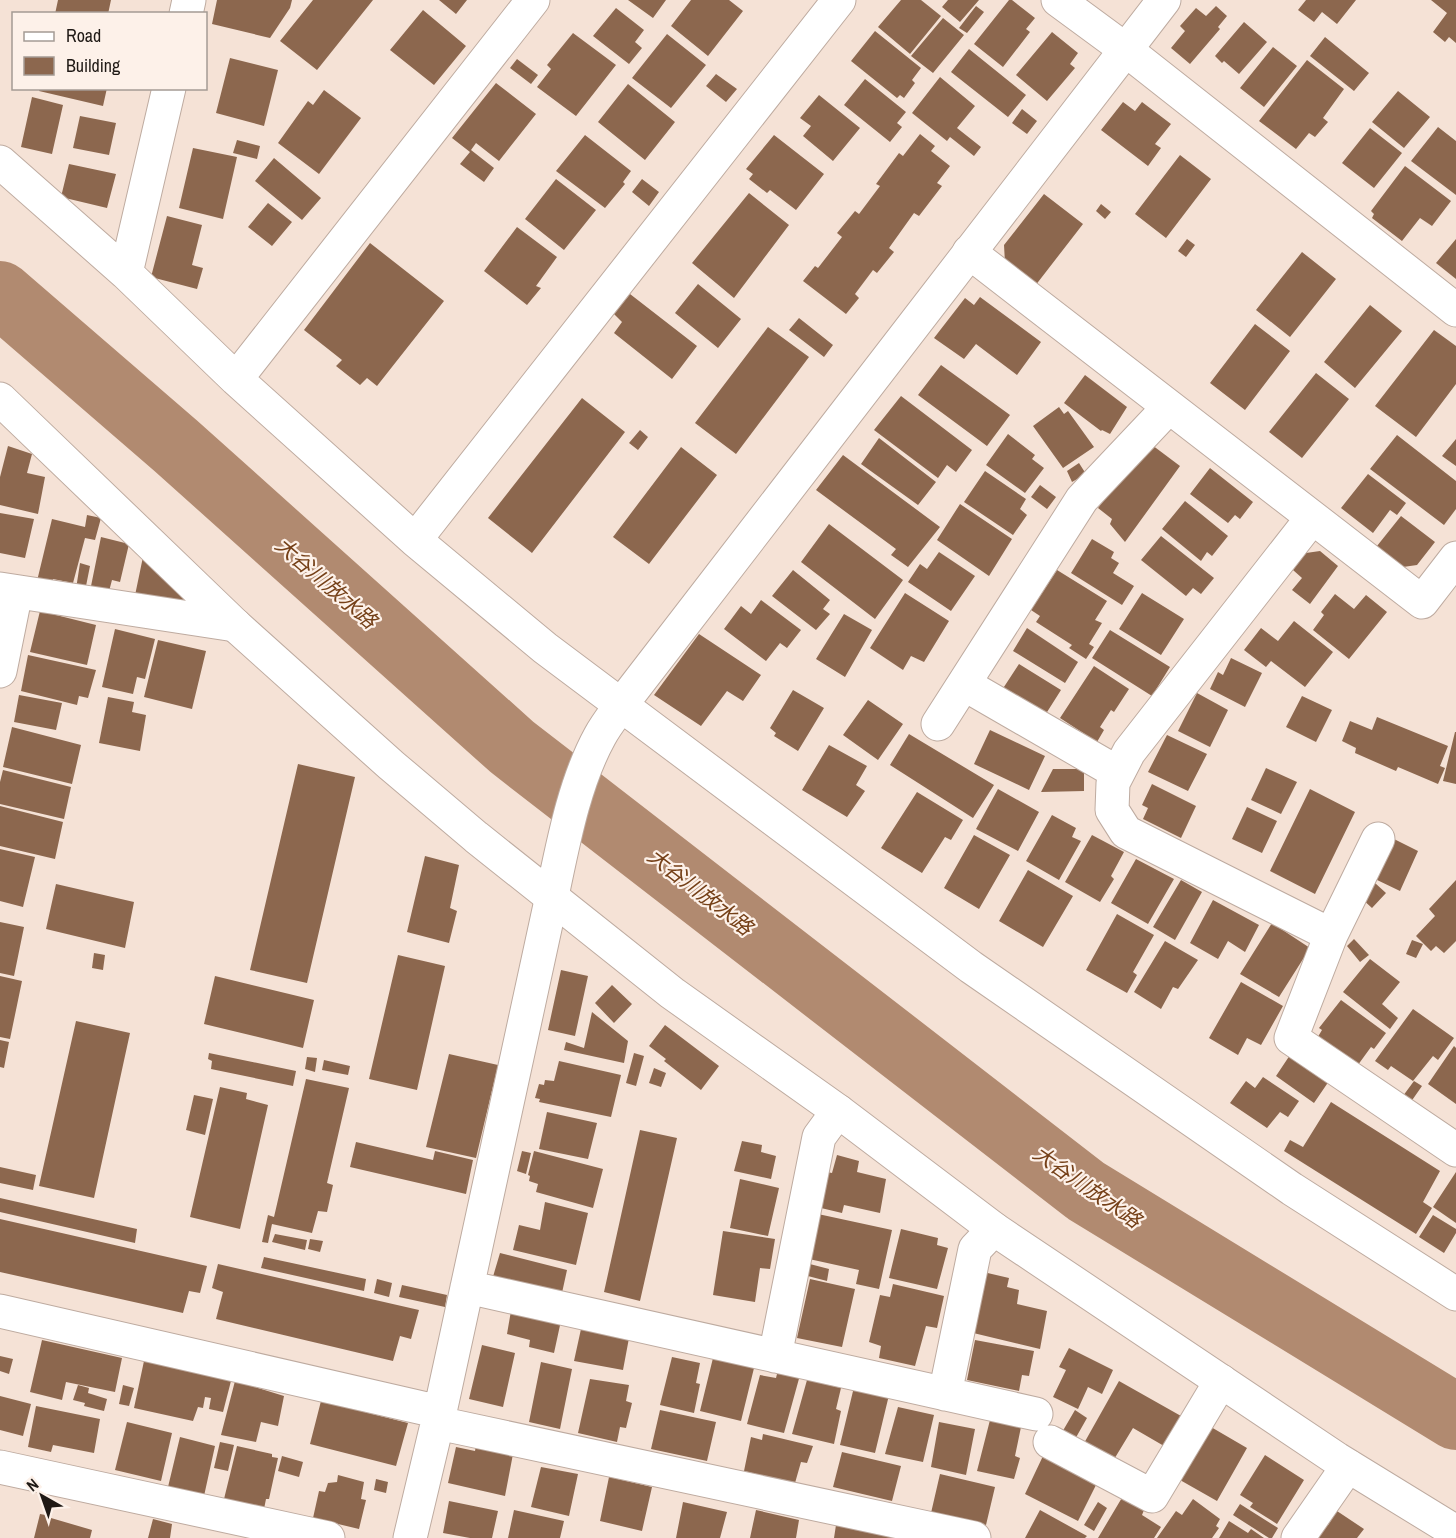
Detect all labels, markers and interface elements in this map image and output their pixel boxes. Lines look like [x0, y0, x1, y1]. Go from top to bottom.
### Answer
legend [12, 12, 207, 90]
text: Road [66, 23, 101, 48]
text: Building [66, 53, 121, 78]
water label: 大谷川放水路 [269, 530, 385, 636]
water label: 大谷川放水路 [642, 841, 760, 943]
water label: 大谷川放水路 [1027, 1139, 1149, 1236]
north arrow [12, 1466, 72, 1526]
text: N [22, 1473, 43, 1496]

